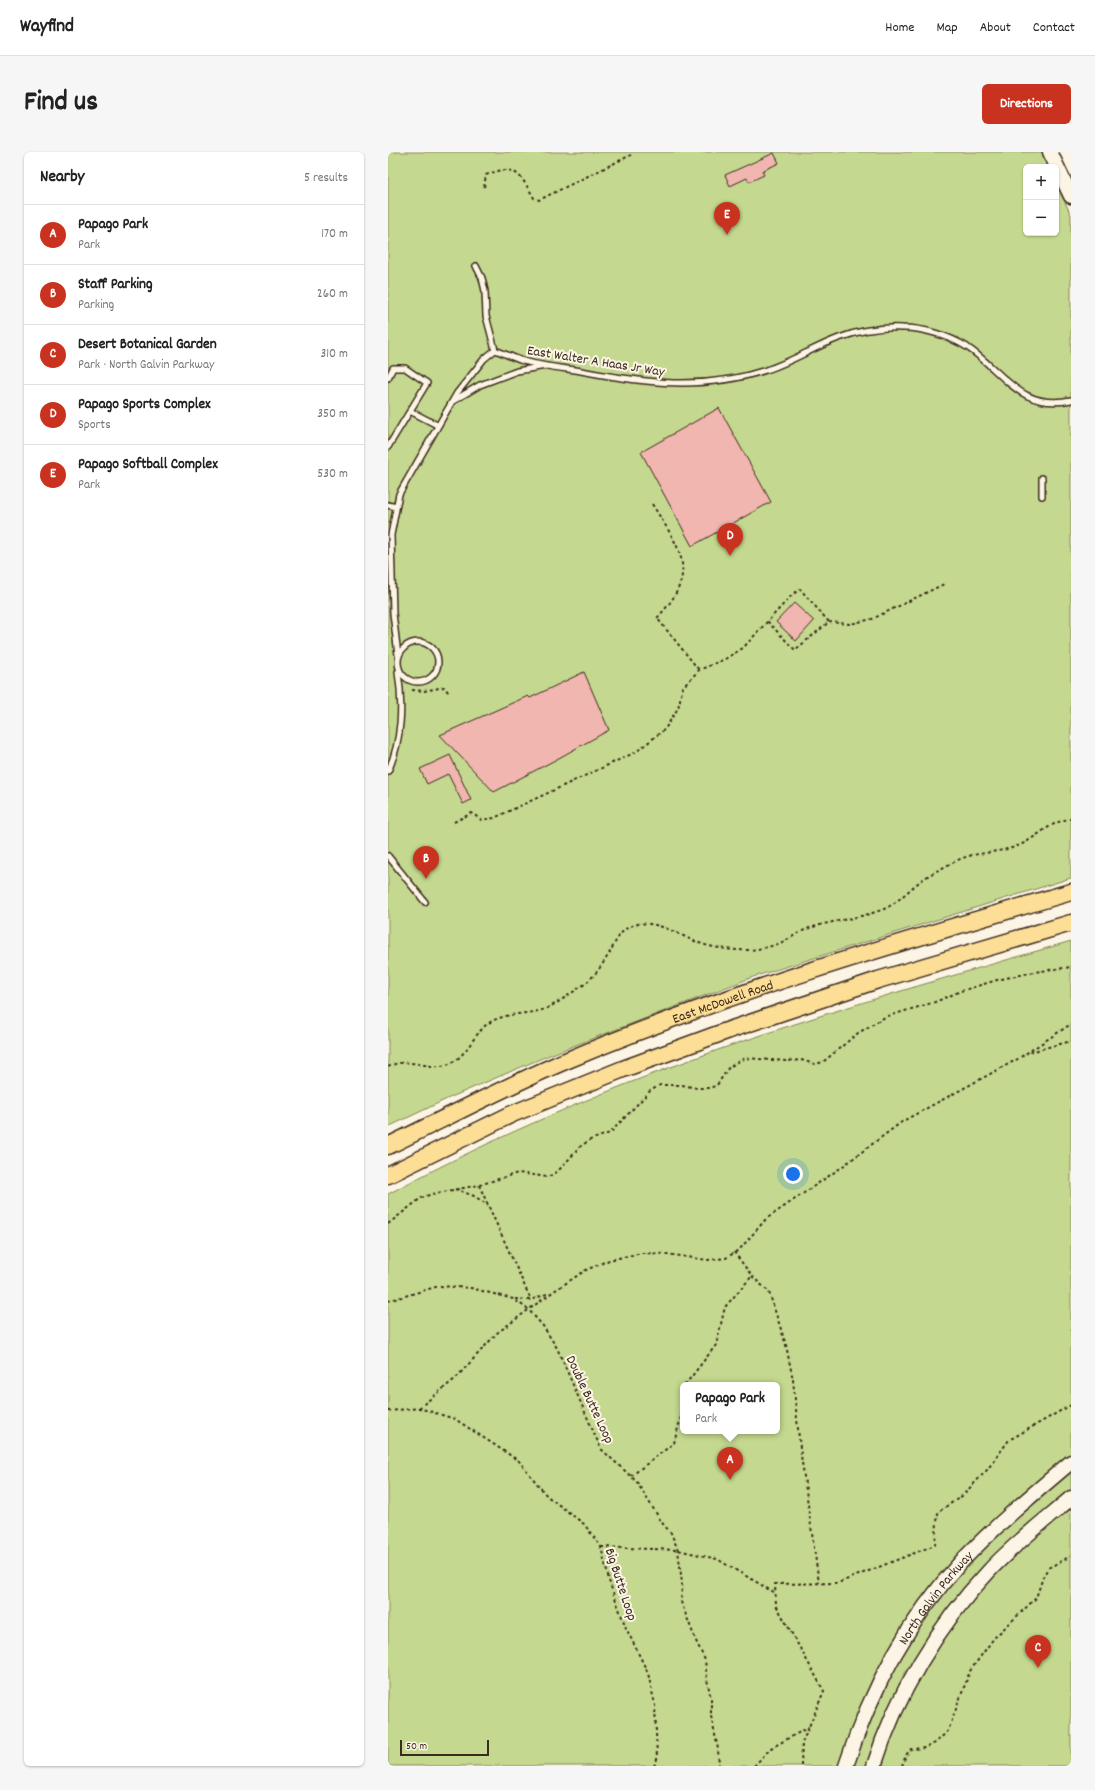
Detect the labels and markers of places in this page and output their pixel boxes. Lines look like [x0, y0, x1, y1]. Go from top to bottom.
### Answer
pin: E [714, 202, 740, 235]
pin: D [717, 523, 743, 556]
pin: B [413, 846, 439, 879]
pin: A [717, 1447, 743, 1480]
pin: C [1025, 1635, 1051, 1668]

